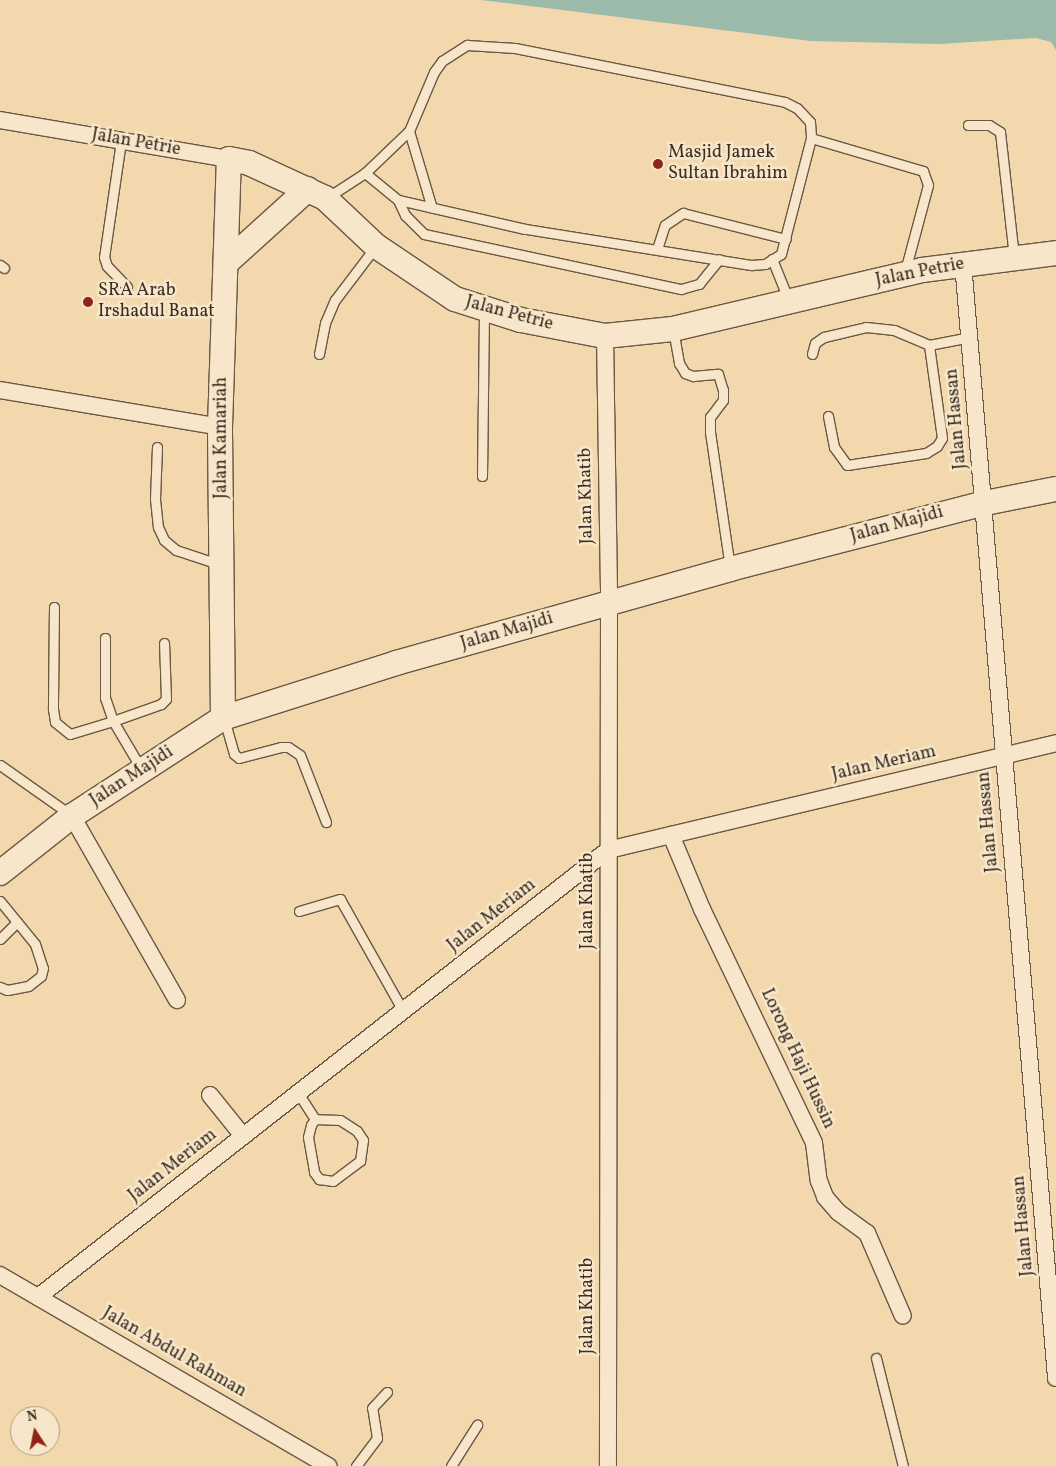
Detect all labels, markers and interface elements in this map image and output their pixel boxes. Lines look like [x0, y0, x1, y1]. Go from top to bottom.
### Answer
street label: Jalan Petrie [90, 125, 182, 161]
place label: Masjid Jamek Sultan Ibrahim [668, 143, 788, 186]
marker: Masjid Jamek Sultan Ibrahim [652, 158, 664, 170]
street label: Jalan Petrie [874, 254, 966, 292]
place label: SRA Arab Irshadul Banat [98, 281, 215, 324]
street label: Jalan Petrie [463, 292, 555, 336]
marker: SRA Arab Irshadul Banat [82, 296, 94, 308]
street label: Jalan Hassan [942, 368, 972, 470]
street label: Jalan Kamariah [211, 377, 233, 499]
street label: Jalan Khatib [575, 447, 599, 545]
street label: Jalan Majidi [848, 502, 946, 548]
street label: Jalan Majidi [458, 608, 556, 656]
street label: Jalan Majidi [86, 742, 178, 812]
street label: Jalan Meriam [830, 742, 938, 786]
street label: Jalan Hassan [974, 771, 1004, 873]
street label: Jalan Khatib [577, 853, 599, 949]
street label: Jalan Meriam [443, 875, 541, 957]
street label: Lorong Haji Hussin [755, 985, 839, 1133]
street label: Jalan Meriam [124, 1125, 222, 1207]
street label: Jalan Hassan [1009, 1175, 1039, 1277]
street label: Jalan Khatib [577, 1258, 599, 1354]
street label: Jalan Abdul Rahman [98, 1303, 250, 1403]
north arrow [10, 1406, 60, 1456]
text: N [25, 1406, 39, 1427]

